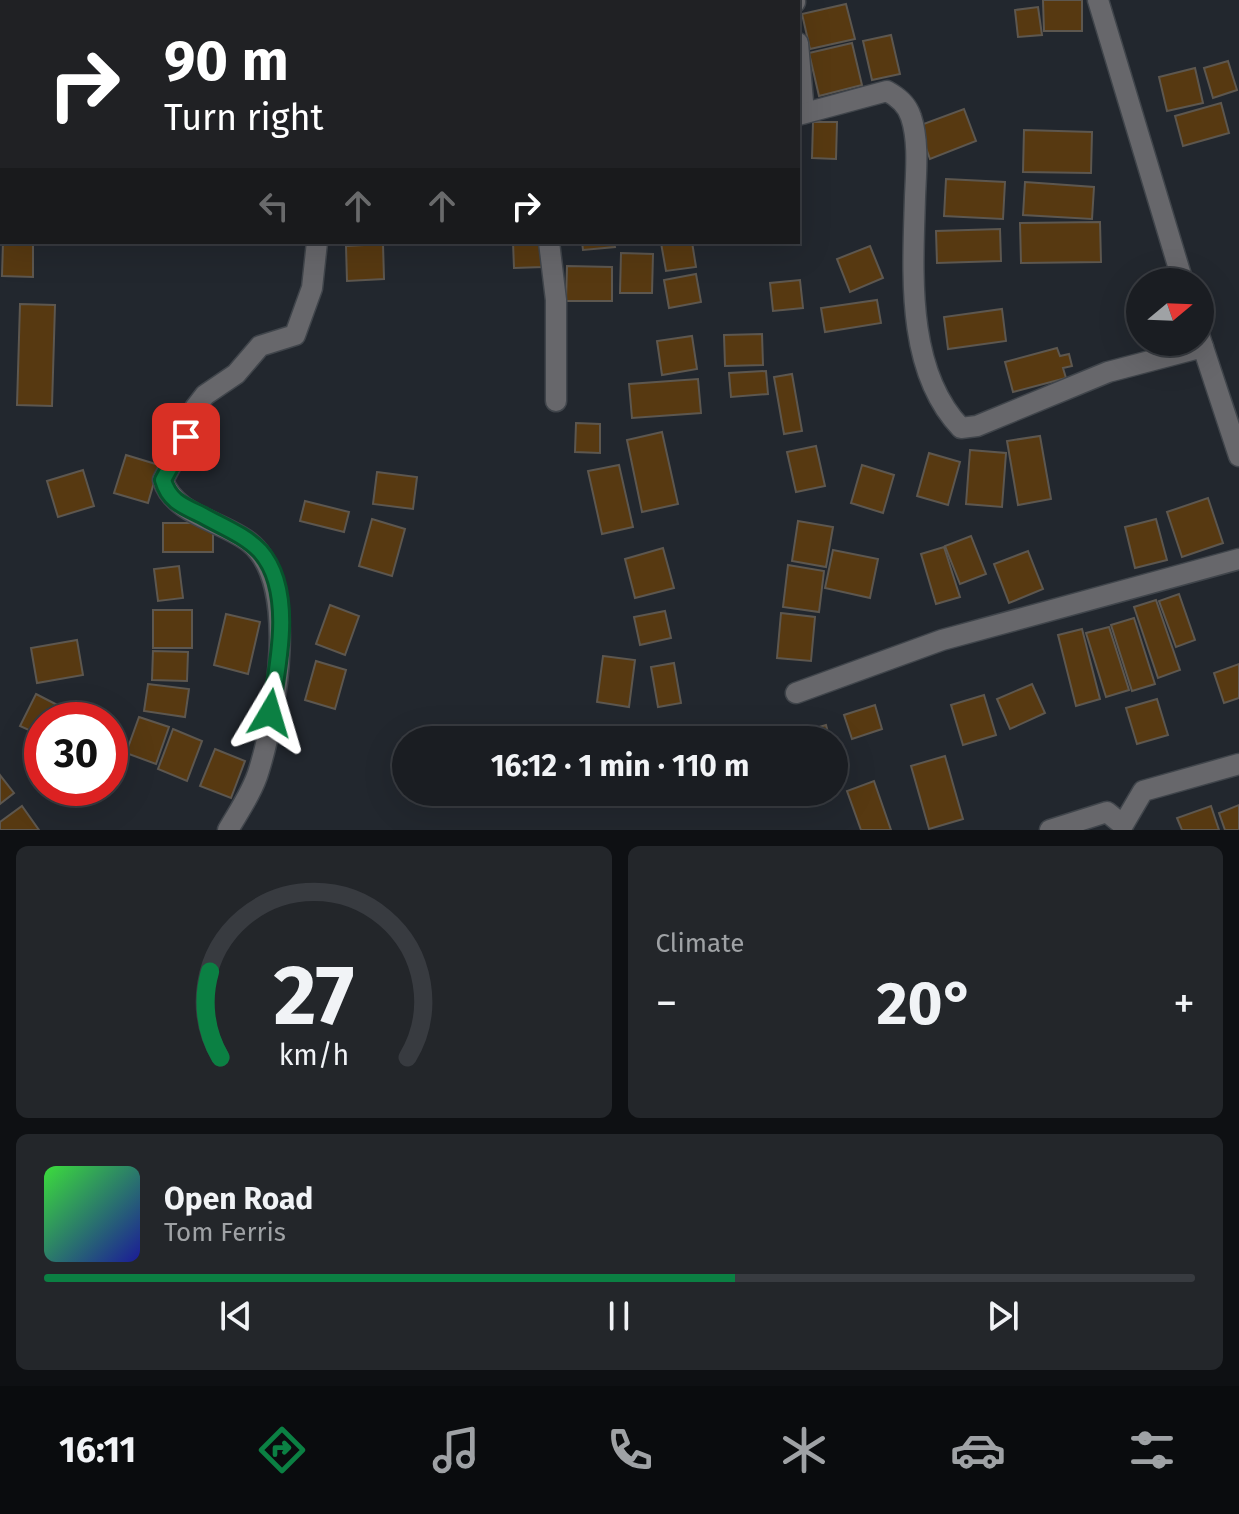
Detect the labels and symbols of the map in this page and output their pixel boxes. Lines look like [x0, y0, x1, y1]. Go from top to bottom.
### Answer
north arrow [1126, 268, 1214, 356]
pin [152, 403, 220, 471]
position arrow [228, 671, 312, 755]
speed limit sign: 30 [24, 702, 128, 806]

